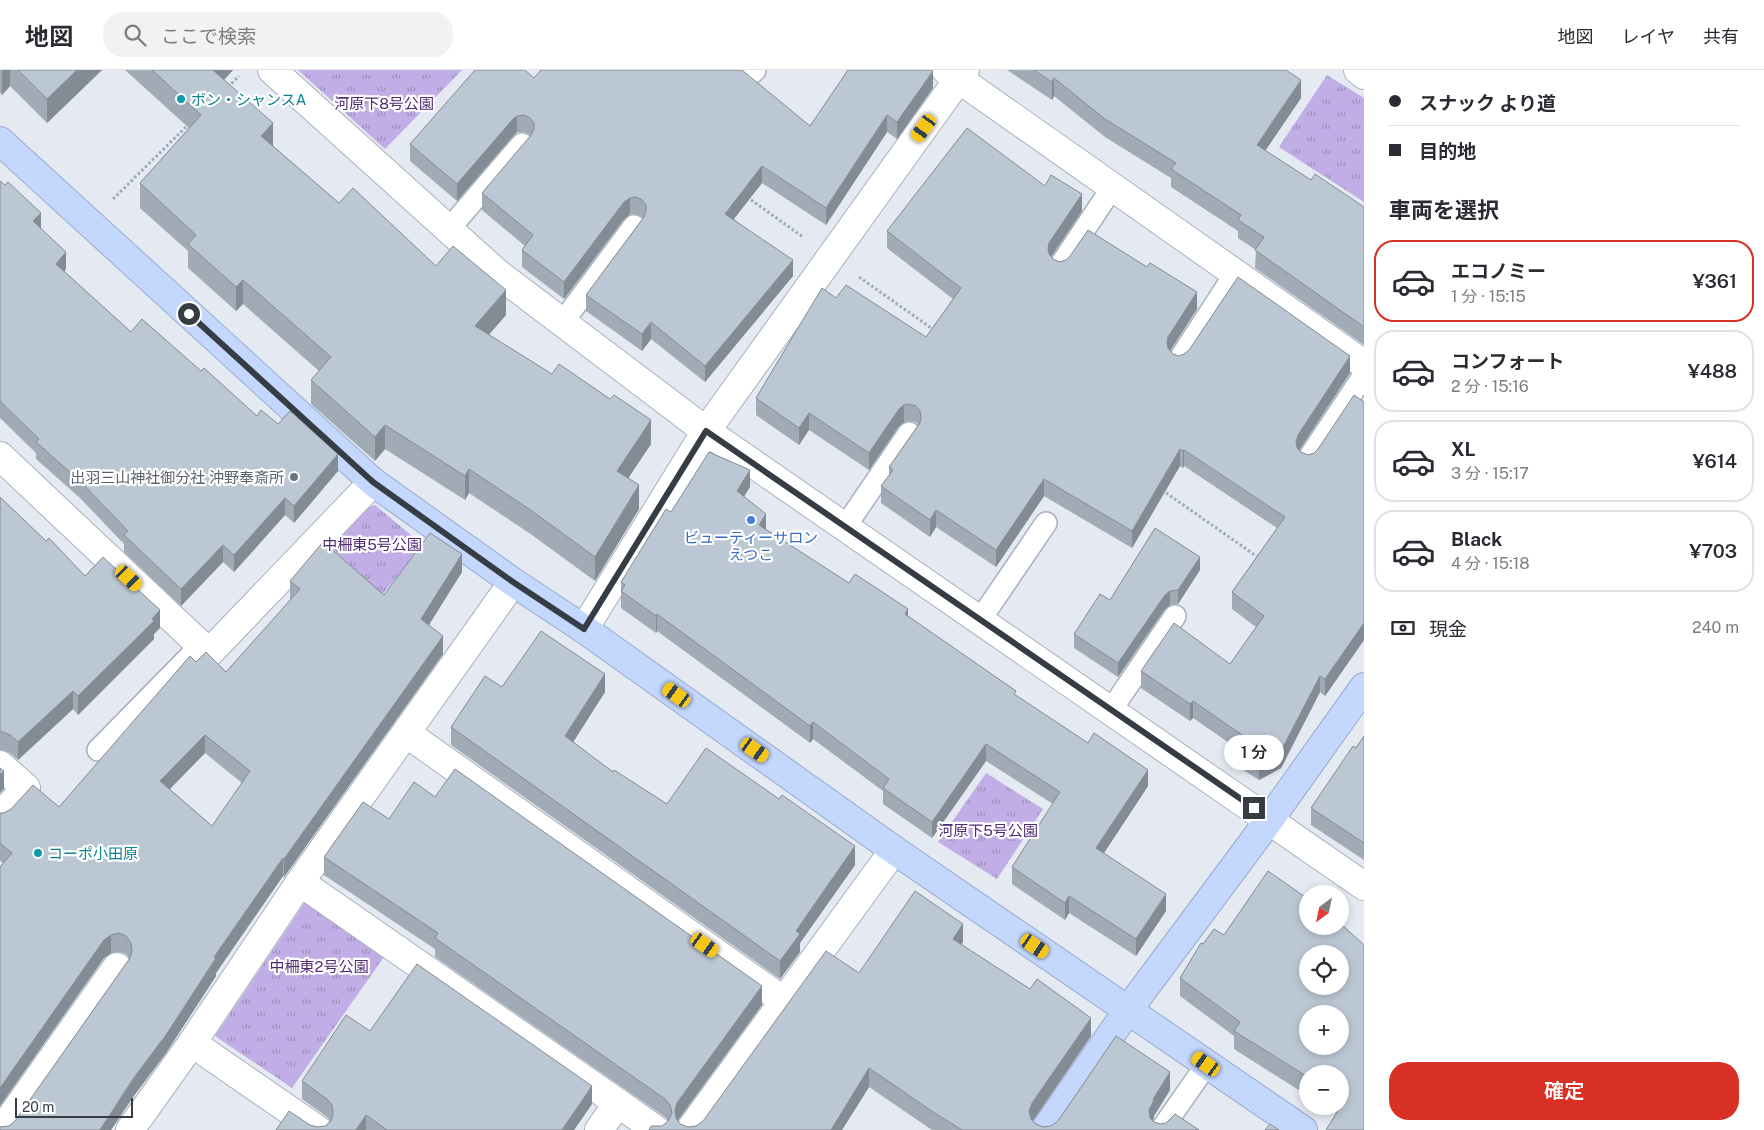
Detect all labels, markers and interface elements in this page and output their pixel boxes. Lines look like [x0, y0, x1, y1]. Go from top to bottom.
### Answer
search box [103, 12, 453, 57]
icon: search [121, 21, 149, 49]
text: 地図 [25, 22, 73, 50]
text: ここで検索 [161, 25, 256, 47]
text: 地図 [1558, 26, 1594, 47]
text: レイヤ [1622, 26, 1675, 47]
text: 共有 [1703, 26, 1739, 47]
place label: ボン・シャンスA [191, 91, 307, 108]
text: スナック より道 [1419, 92, 1556, 114]
marker: ボン・シャンスA [175, 93, 187, 105]
park label: 河原下8号公園 [334, 95, 434, 112]
car [909, 111, 938, 145]
text: 目的地 [1419, 140, 1476, 162]
text: 車両を選択 [1389, 197, 1499, 223]
icon: car [1391, 259, 1436, 304]
text: エコノミー [1451, 260, 1546, 282]
text: ¥361 [1692, 270, 1737, 292]
text: 1 分 · 15:15 [1451, 287, 1526, 306]
route start [178, 303, 200, 325]
icon: car [1391, 349, 1436, 394]
text: コンフォート [1451, 350, 1564, 372]
text: ¥488 [1688, 360, 1737, 382]
text: 2 分 · 15:16 [1451, 377, 1529, 396]
text: XL [1451, 438, 1476, 460]
icon: car [1391, 439, 1436, 484]
text: ¥614 [1692, 450, 1737, 472]
text: 3 分 · 15:17 [1451, 464, 1529, 483]
place label: 出羽三山神社御分社 沖野奉斎所 [70, 469, 284, 486]
marker: 出羽三山神社御分社 沖野奉斎所 [288, 471, 300, 483]
marker: ビューティーサロン えつこ [745, 514, 757, 526]
text: Black [1451, 528, 1502, 550]
place label: ビューティーサロン えつこ [684, 529, 818, 563]
icon: car [1391, 529, 1436, 574]
park label: 中柵東5号公園 [322, 536, 422, 553]
text: ¥703 [1689, 540, 1737, 562]
text: 4 分 · 15:18 [1451, 554, 1530, 573]
car [112, 562, 145, 594]
icon: cash [1389, 614, 1417, 642]
text: 現金 [1429, 618, 1467, 640]
text: 240 m [1692, 618, 1739, 637]
car [660, 680, 693, 710]
car [738, 735, 771, 765]
callout: 1 分 [1224, 736, 1284, 770]
text: 1 分 [1241, 743, 1267, 762]
route end [1243, 797, 1265, 819]
park label: 河原下5号公園 [938, 822, 1038, 839]
place label: コーポ小田原 [48, 845, 138, 862]
marker: コーポ小田原 [32, 847, 44, 859]
north arrow [1299, 885, 1349, 935]
map controls [1299, 885, 1349, 1115]
car [688, 930, 721, 960]
car [1018, 931, 1051, 961]
button: locate [1299, 945, 1349, 995]
park label: 中柵東2号公園 [270, 958, 368, 975]
button: + [1299, 1005, 1349, 1055]
car [1189, 1049, 1222, 1079]
button: 確定 [1389, 1062, 1739, 1120]
button: − [1299, 1065, 1349, 1115]
scale bar [15, 1095, 132, 1118]
text: 20 m [22, 1099, 54, 1115]

